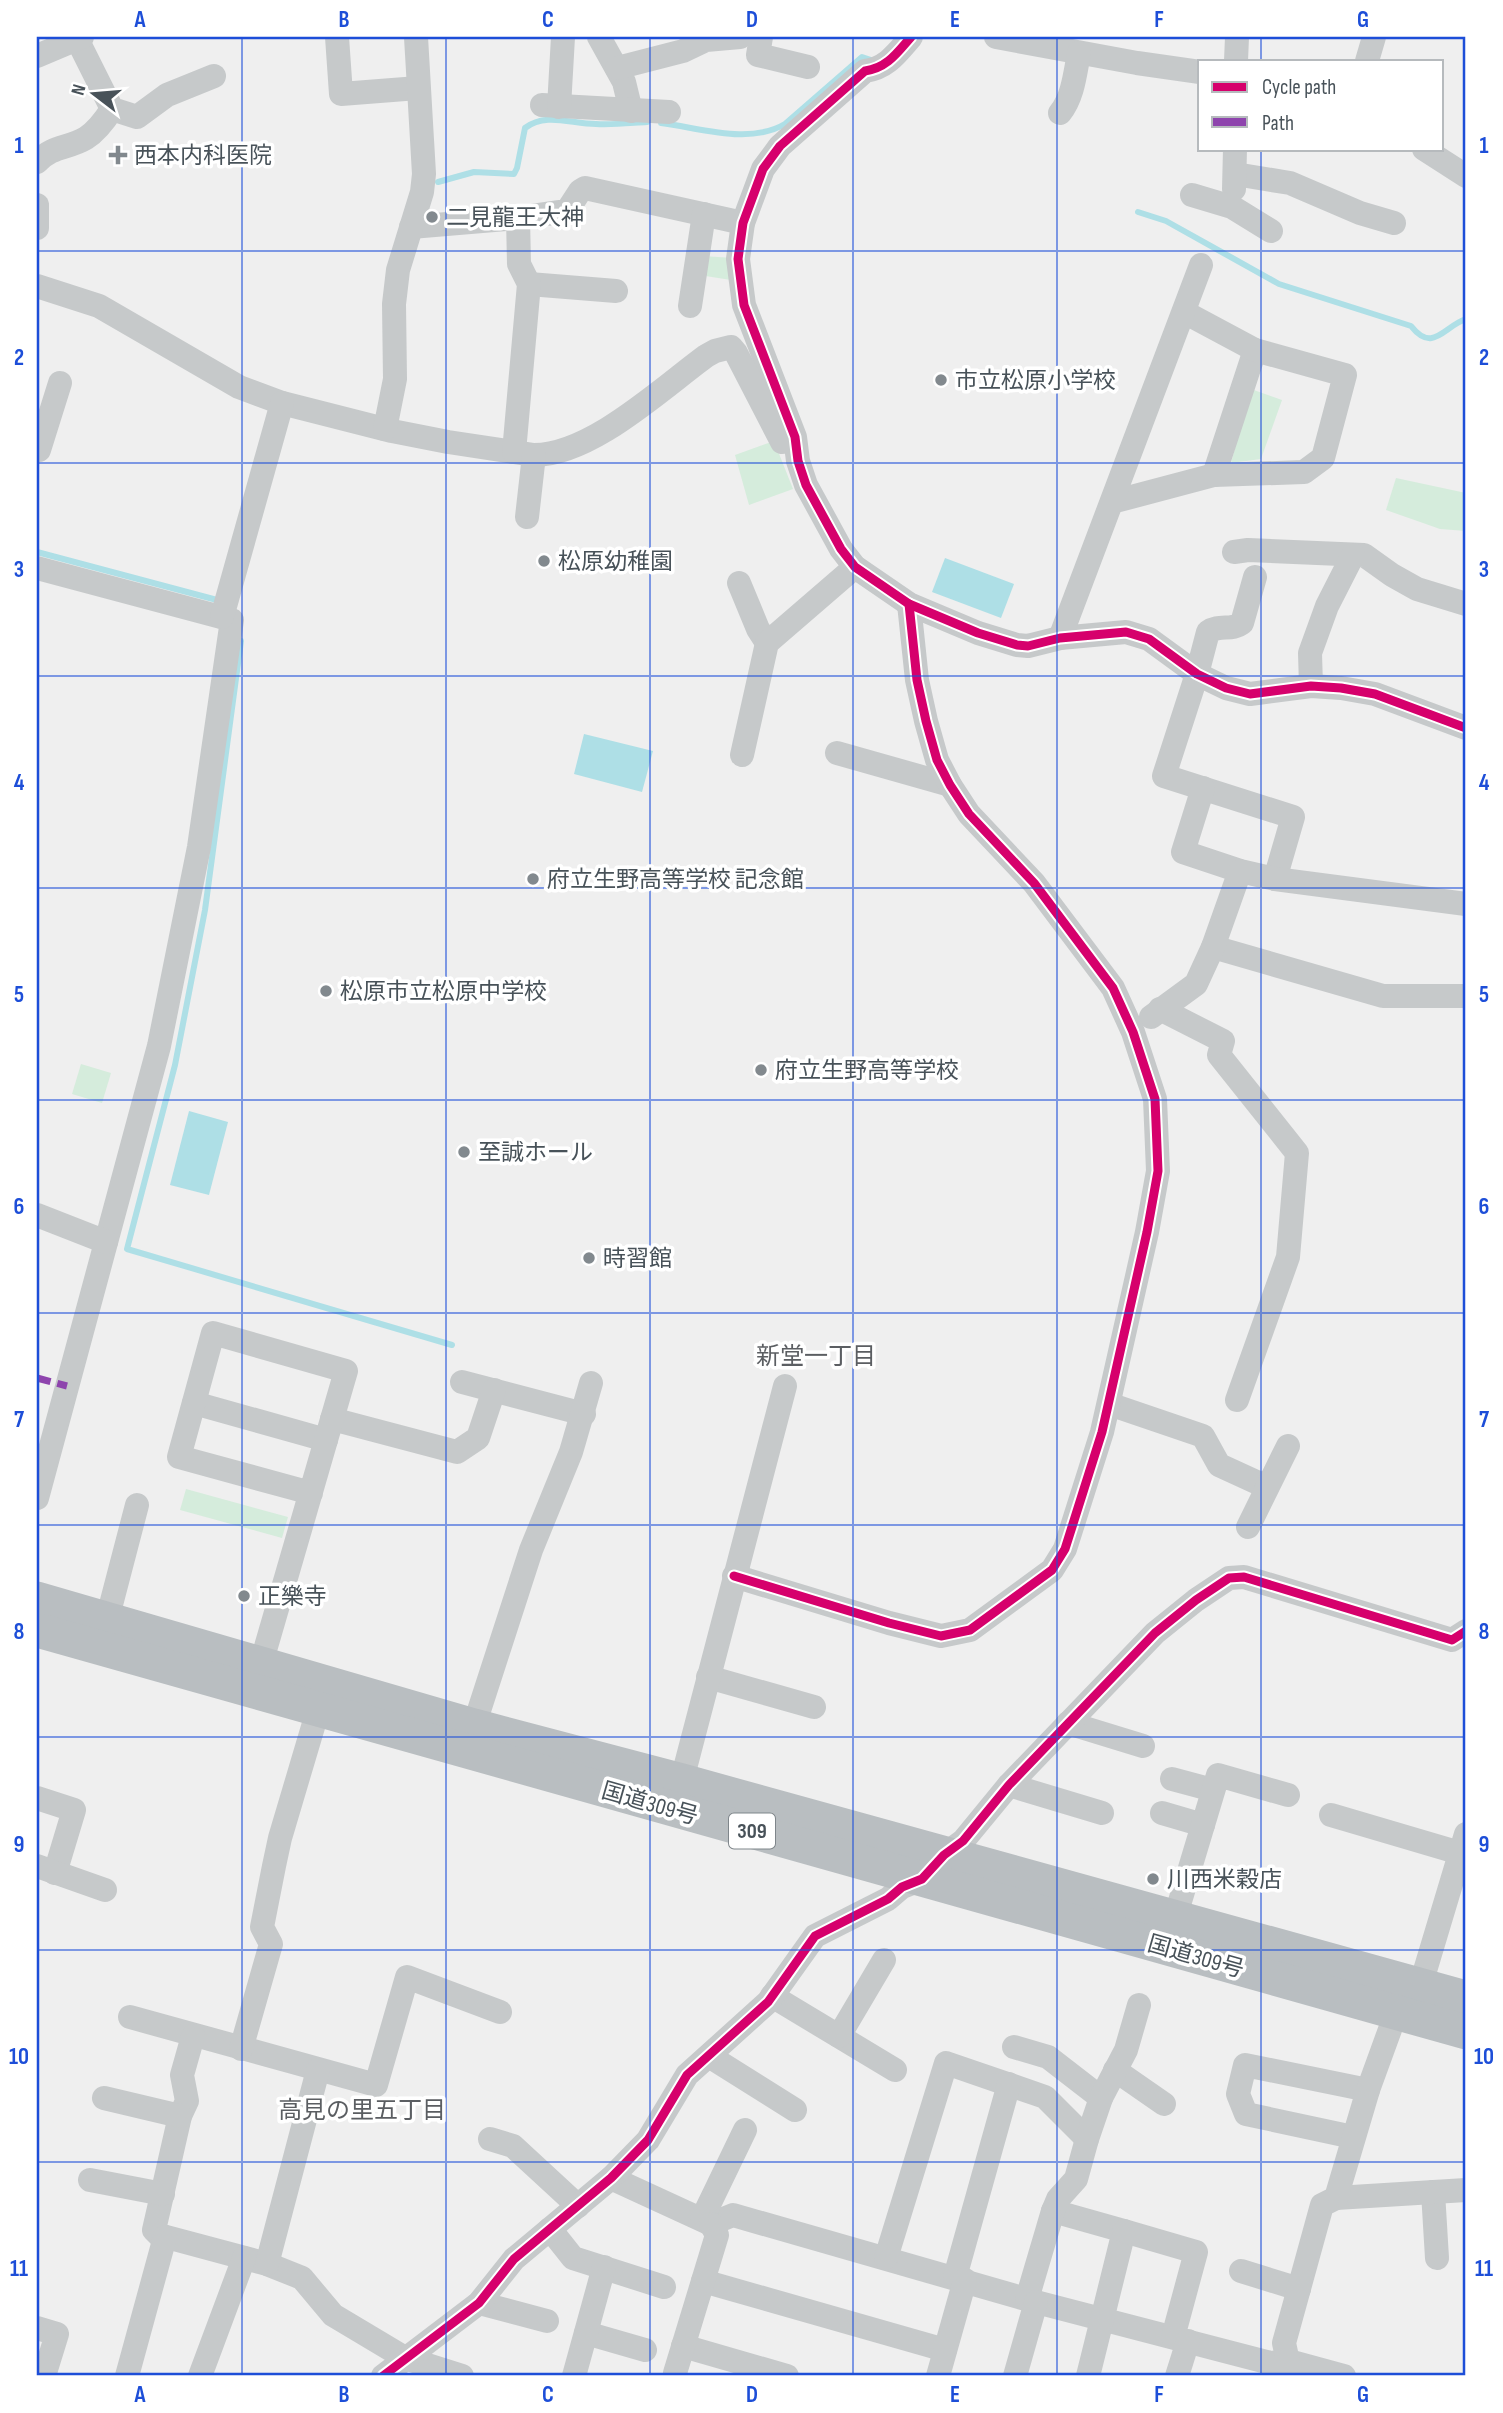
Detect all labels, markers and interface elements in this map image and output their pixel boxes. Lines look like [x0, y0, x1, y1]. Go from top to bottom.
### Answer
text: A [134, 6, 147, 34]
text: B [339, 6, 350, 34]
text: C [542, 6, 554, 34]
text: D [746, 6, 758, 34]
text: E [950, 6, 960, 34]
text: F [1154, 6, 1164, 34]
text: G [1357, 6, 1369, 34]
north arrow [60, 60, 130, 130]
legend [1198, 60, 1444, 150]
text: Cycle path [1262, 75, 1336, 100]
text: N [67, 82, 92, 98]
text: Path [1262, 111, 1294, 136]
text: 1 [14, 132, 24, 160]
text: 1 [1479, 132, 1489, 160]
place label: 西本内科医院 [134, 142, 272, 170]
marker: 西本内科医院 [108, 145, 128, 165]
place label: 二見龍王大神 [446, 204, 584, 232]
marker: 二見龍王大神 [424, 209, 440, 225]
text: 2 [14, 344, 24, 372]
text: 2 [1479, 344, 1489, 372]
place label: 市立松原小学校 [955, 367, 1116, 395]
marker: 市立松原小学校 [933, 372, 949, 388]
place label: 松原幼稚園 [558, 548, 673, 576]
marker: 松原幼稚園 [536, 553, 552, 569]
text: 3 [14, 556, 24, 584]
text: 3 [1479, 556, 1489, 584]
text: 4 [14, 769, 25, 797]
text: 4 [1479, 769, 1490, 797]
place label: 府立生野高等学校 記念館 [547, 866, 804, 894]
marker: 府立生野高等学校 記念館 [525, 871, 541, 887]
place label: 松原市立松原中学校 [340, 978, 547, 1006]
text: 5 [14, 981, 24, 1009]
text: 5 [1479, 981, 1489, 1009]
marker: 松原市立松原中学校 [318, 983, 334, 999]
place label: 府立生野高等学校 [775, 1057, 959, 1085]
marker: 府立生野高等学校 [753, 1062, 769, 1078]
place label: 至誠ホール [478, 1139, 593, 1167]
marker: 至誠ホール [456, 1144, 472, 1160]
text: 6 [14, 1193, 24, 1221]
text: 6 [1479, 1193, 1489, 1221]
place label: 時習館 [603, 1245, 672, 1273]
marker: 時習館 [581, 1250, 597, 1266]
district label: 新堂一丁目 [756, 1342, 876, 1371]
text: 7 [14, 1406, 24, 1434]
text: 7 [1479, 1406, 1489, 1434]
place label: 正樂寺 [258, 1583, 327, 1611]
marker: 正樂寺 [236, 1588, 252, 1604]
text: 8 [14, 1618, 25, 1646]
text: 8 [1479, 1618, 1490, 1646]
street label: 国道309号 [598, 1777, 701, 1831]
road number: 309 [729, 1814, 775, 1848]
text: 9 [14, 1831, 24, 1859]
text: 9 [1479, 1831, 1489, 1859]
place label: 川西米穀店 [1167, 1866, 1282, 1894]
marker: 川西米穀店 [1145, 1871, 1161, 1887]
street label: 国道309号 [1144, 1930, 1247, 1984]
text: 10 [9, 2043, 29, 2071]
text: 10 [1474, 2043, 1494, 2071]
district label: 高見の里五丁目 [278, 2096, 446, 2125]
text: 11 [10, 2255, 28, 2283]
text: 11 [1475, 2255, 1493, 2283]
text: A [134, 2381, 147, 2409]
text: B [339, 2381, 350, 2409]
text: C [542, 2381, 554, 2409]
text: D [746, 2381, 758, 2409]
text: E [950, 2381, 960, 2409]
text: F [1154, 2381, 1164, 2409]
text: G [1357, 2381, 1369, 2409]

